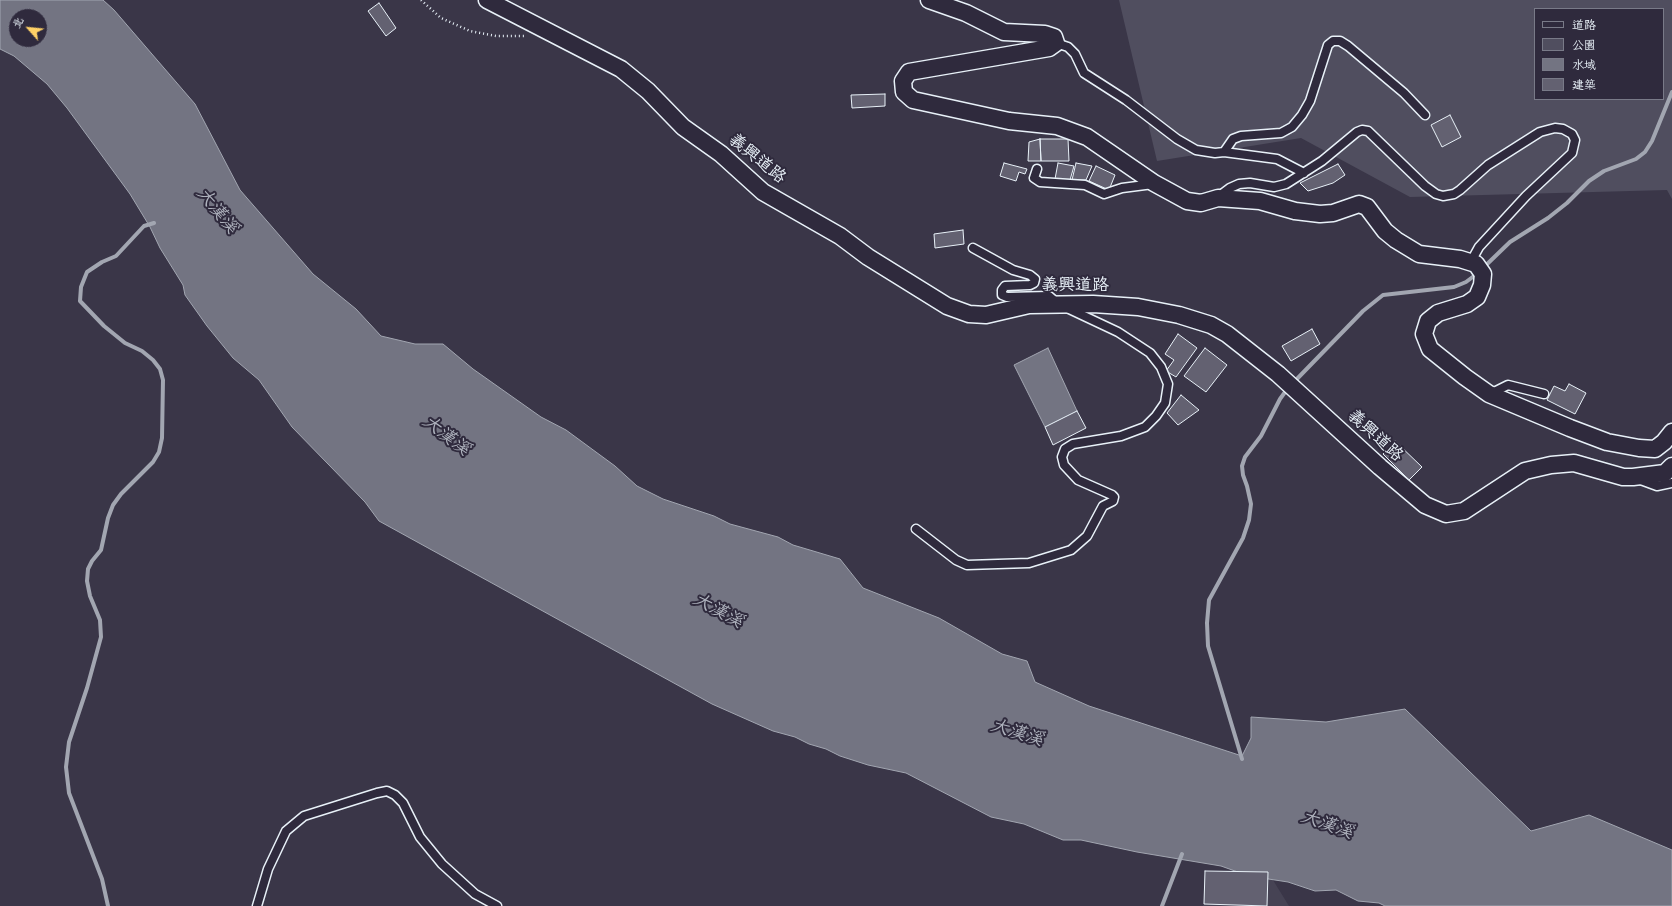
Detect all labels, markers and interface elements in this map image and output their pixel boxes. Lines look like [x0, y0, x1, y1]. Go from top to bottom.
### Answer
north arrow [8, 8, 48, 48]
legend [1534, 8, 1664, 100]
text: 北 [9, 15, 26, 31]
text: 道路 [1572, 18, 1596, 32]
text: 公園 [1572, 38, 1596, 52]
text: 水域 [1572, 58, 1596, 72]
text: 建築 [1572, 78, 1596, 92]
street label: 義興道路 [724, 130, 790, 188]
water label: 大漢溪 [191, 183, 243, 239]
street label: 義興道路 [1041, 276, 1109, 296]
street label: 義興道路 [1343, 406, 1407, 466]
water label: 大漢溪 [418, 411, 474, 461]
water label: 大漢溪 [689, 589, 747, 633]
water label: 大漢溪 [988, 715, 1046, 751]
water label: 大漢溪 [1298, 806, 1356, 844]

